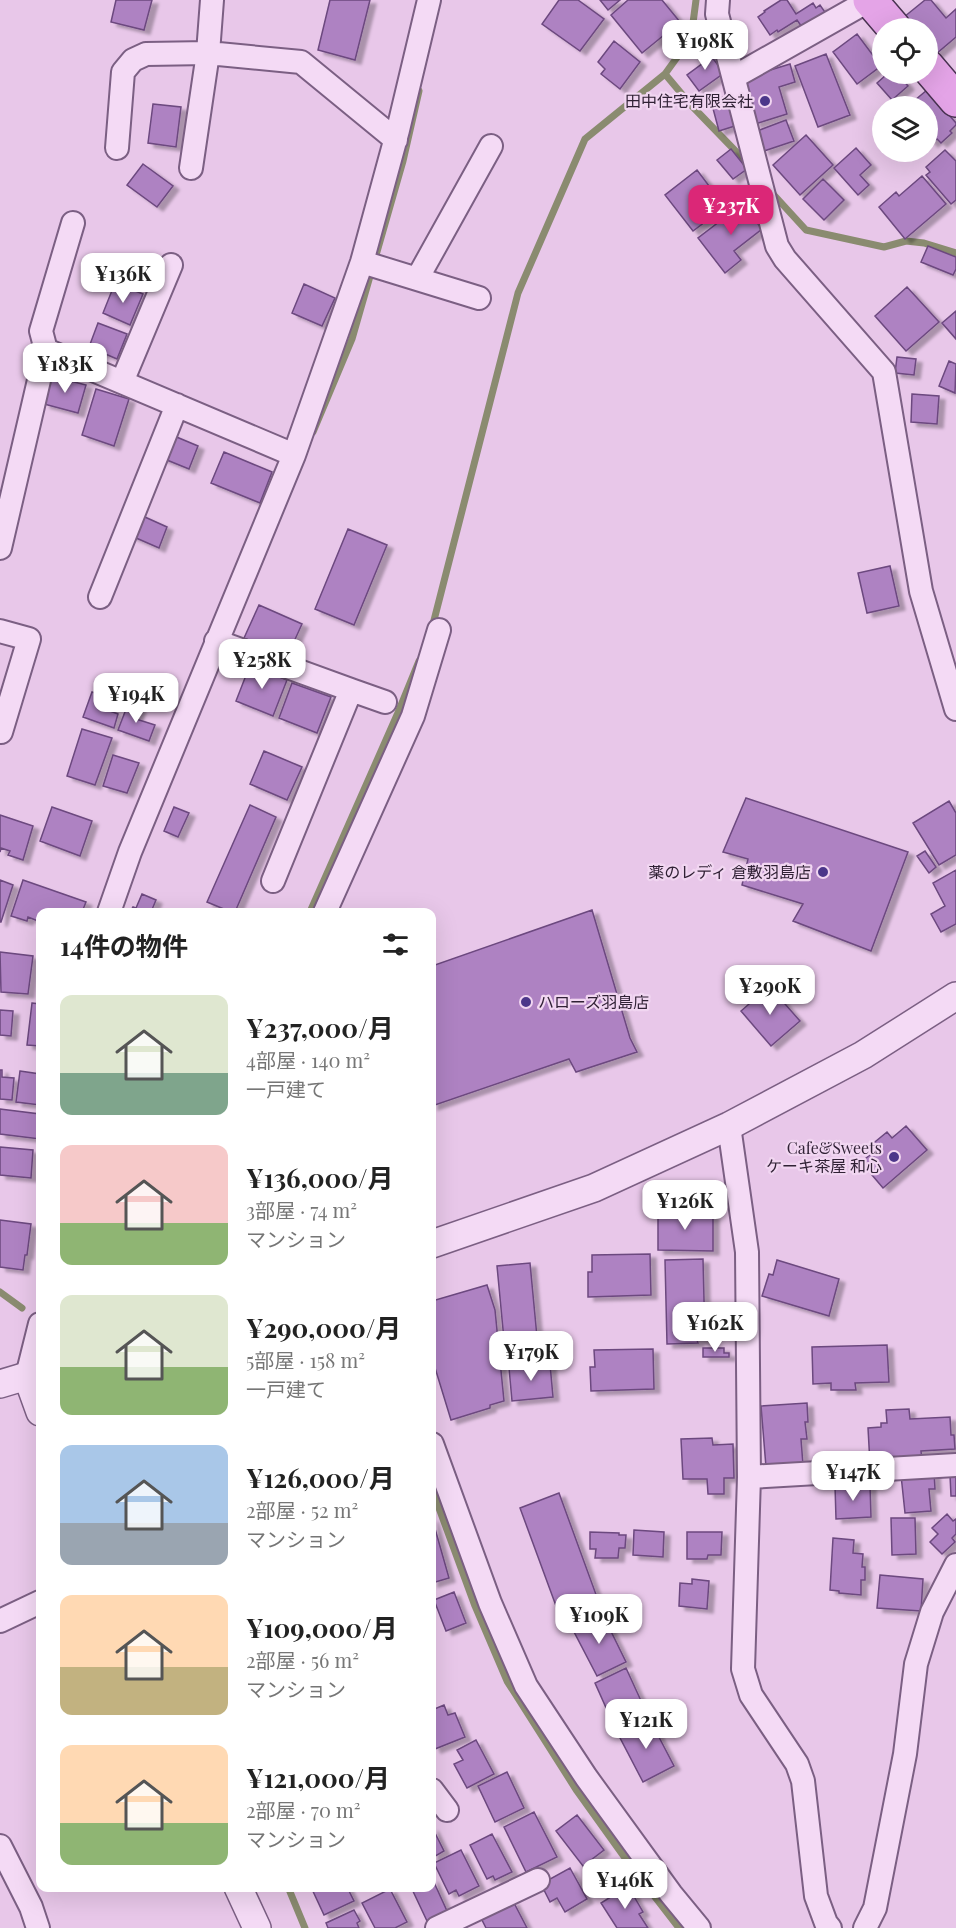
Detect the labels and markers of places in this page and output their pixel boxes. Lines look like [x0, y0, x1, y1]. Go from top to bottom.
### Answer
pin: ¥198K [663, 20, 747, 71]
place label: 田中住宅有限会社 [625, 90, 753, 111]
marker: 田中住宅有限会社 [758, 94, 772, 108]
pin: ¥237K [689, 185, 773, 236]
pin: ¥136K [81, 253, 165, 304]
pin: ¥183K [23, 343, 107, 394]
pin: ¥258K [220, 639, 304, 690]
pin: ¥194K [94, 673, 178, 724]
place label: 薬のレディ 倉敷羽島店 [648, 861, 811, 882]
marker: 薬のレディ 倉敷羽島店 [816, 865, 830, 879]
pin: ¥290K [728, 965, 812, 1016]
place label: ハローズ羽島店 [538, 991, 649, 1012]
marker: ハローズ羽島店 [519, 995, 533, 1009]
place label: Cafe&Sweets ケーキ茶屋 和心 [766, 1137, 882, 1176]
marker: Cafe&Sweets ケーキ茶屋 和心 [887, 1150, 901, 1164]
pin: ¥126K [643, 1180, 727, 1231]
pin: ¥162K [673, 1302, 757, 1353]
pin: ¥179K [489, 1331, 573, 1382]
pin: ¥147K [811, 1451, 895, 1502]
pin: ¥109K [557, 1594, 641, 1645]
pin: ¥121K [604, 1699, 688, 1750]
pin: ¥146K [583, 1859, 667, 1910]

